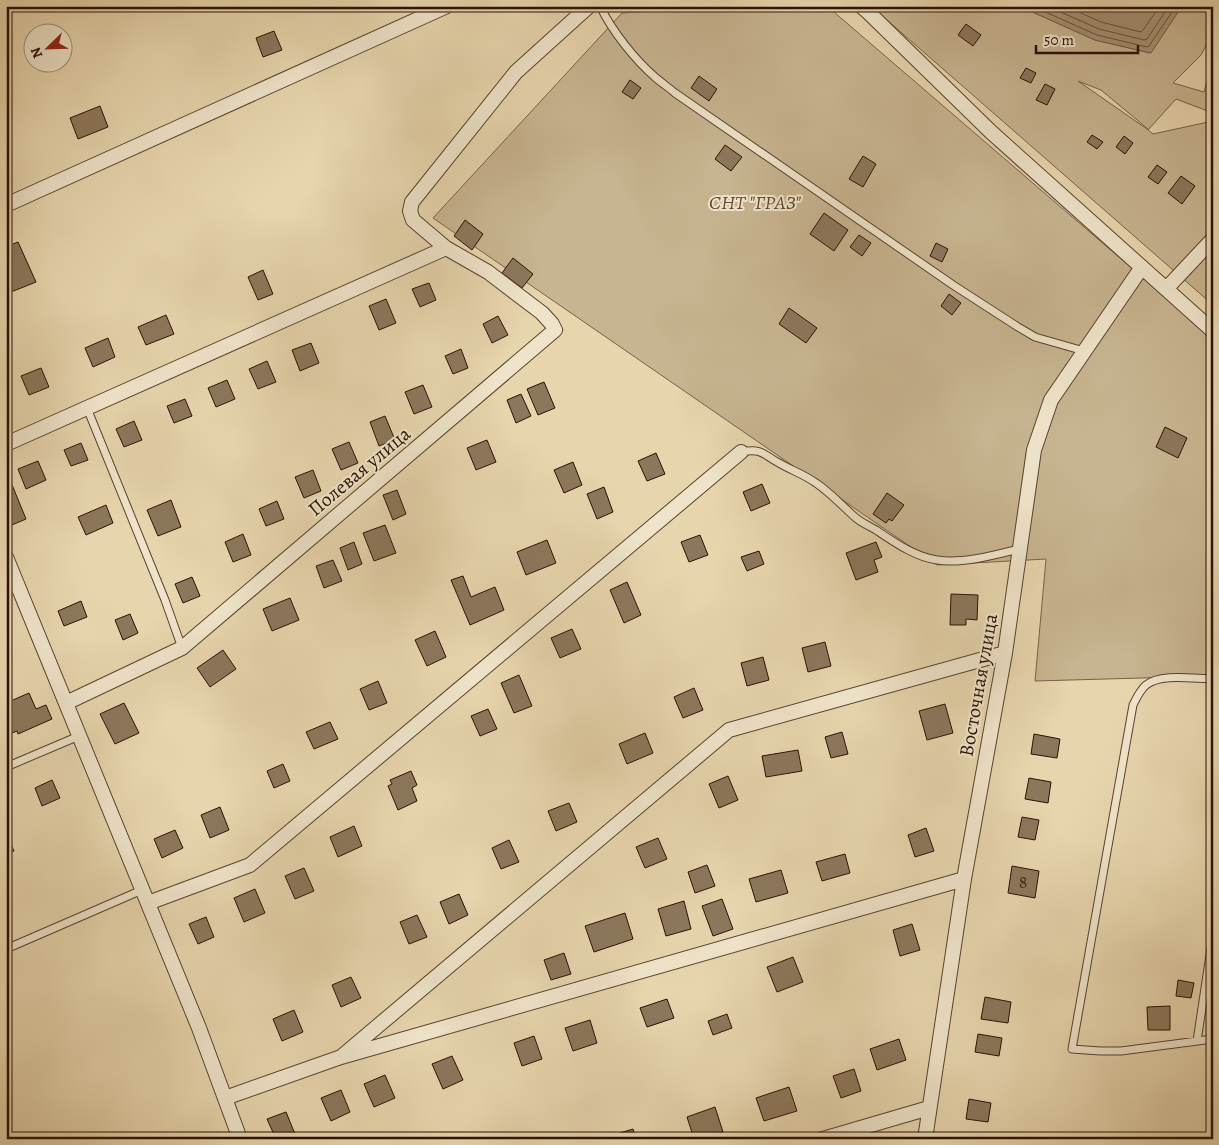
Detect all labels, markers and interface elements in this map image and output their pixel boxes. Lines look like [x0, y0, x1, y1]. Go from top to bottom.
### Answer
north arrow [22, 22, 72, 72]
scale bar [1036, 22, 1139, 54]
text: 50 m [1044, 30, 1074, 50]
text: N [26, 44, 47, 61]
park label: СНТ "ГРАЗ" [709, 189, 802, 216]
street label: Полевая улица [302, 420, 417, 522]
street label: Восточная улица [953, 611, 1004, 759]
house number: 8 [1019, 870, 1027, 894]

